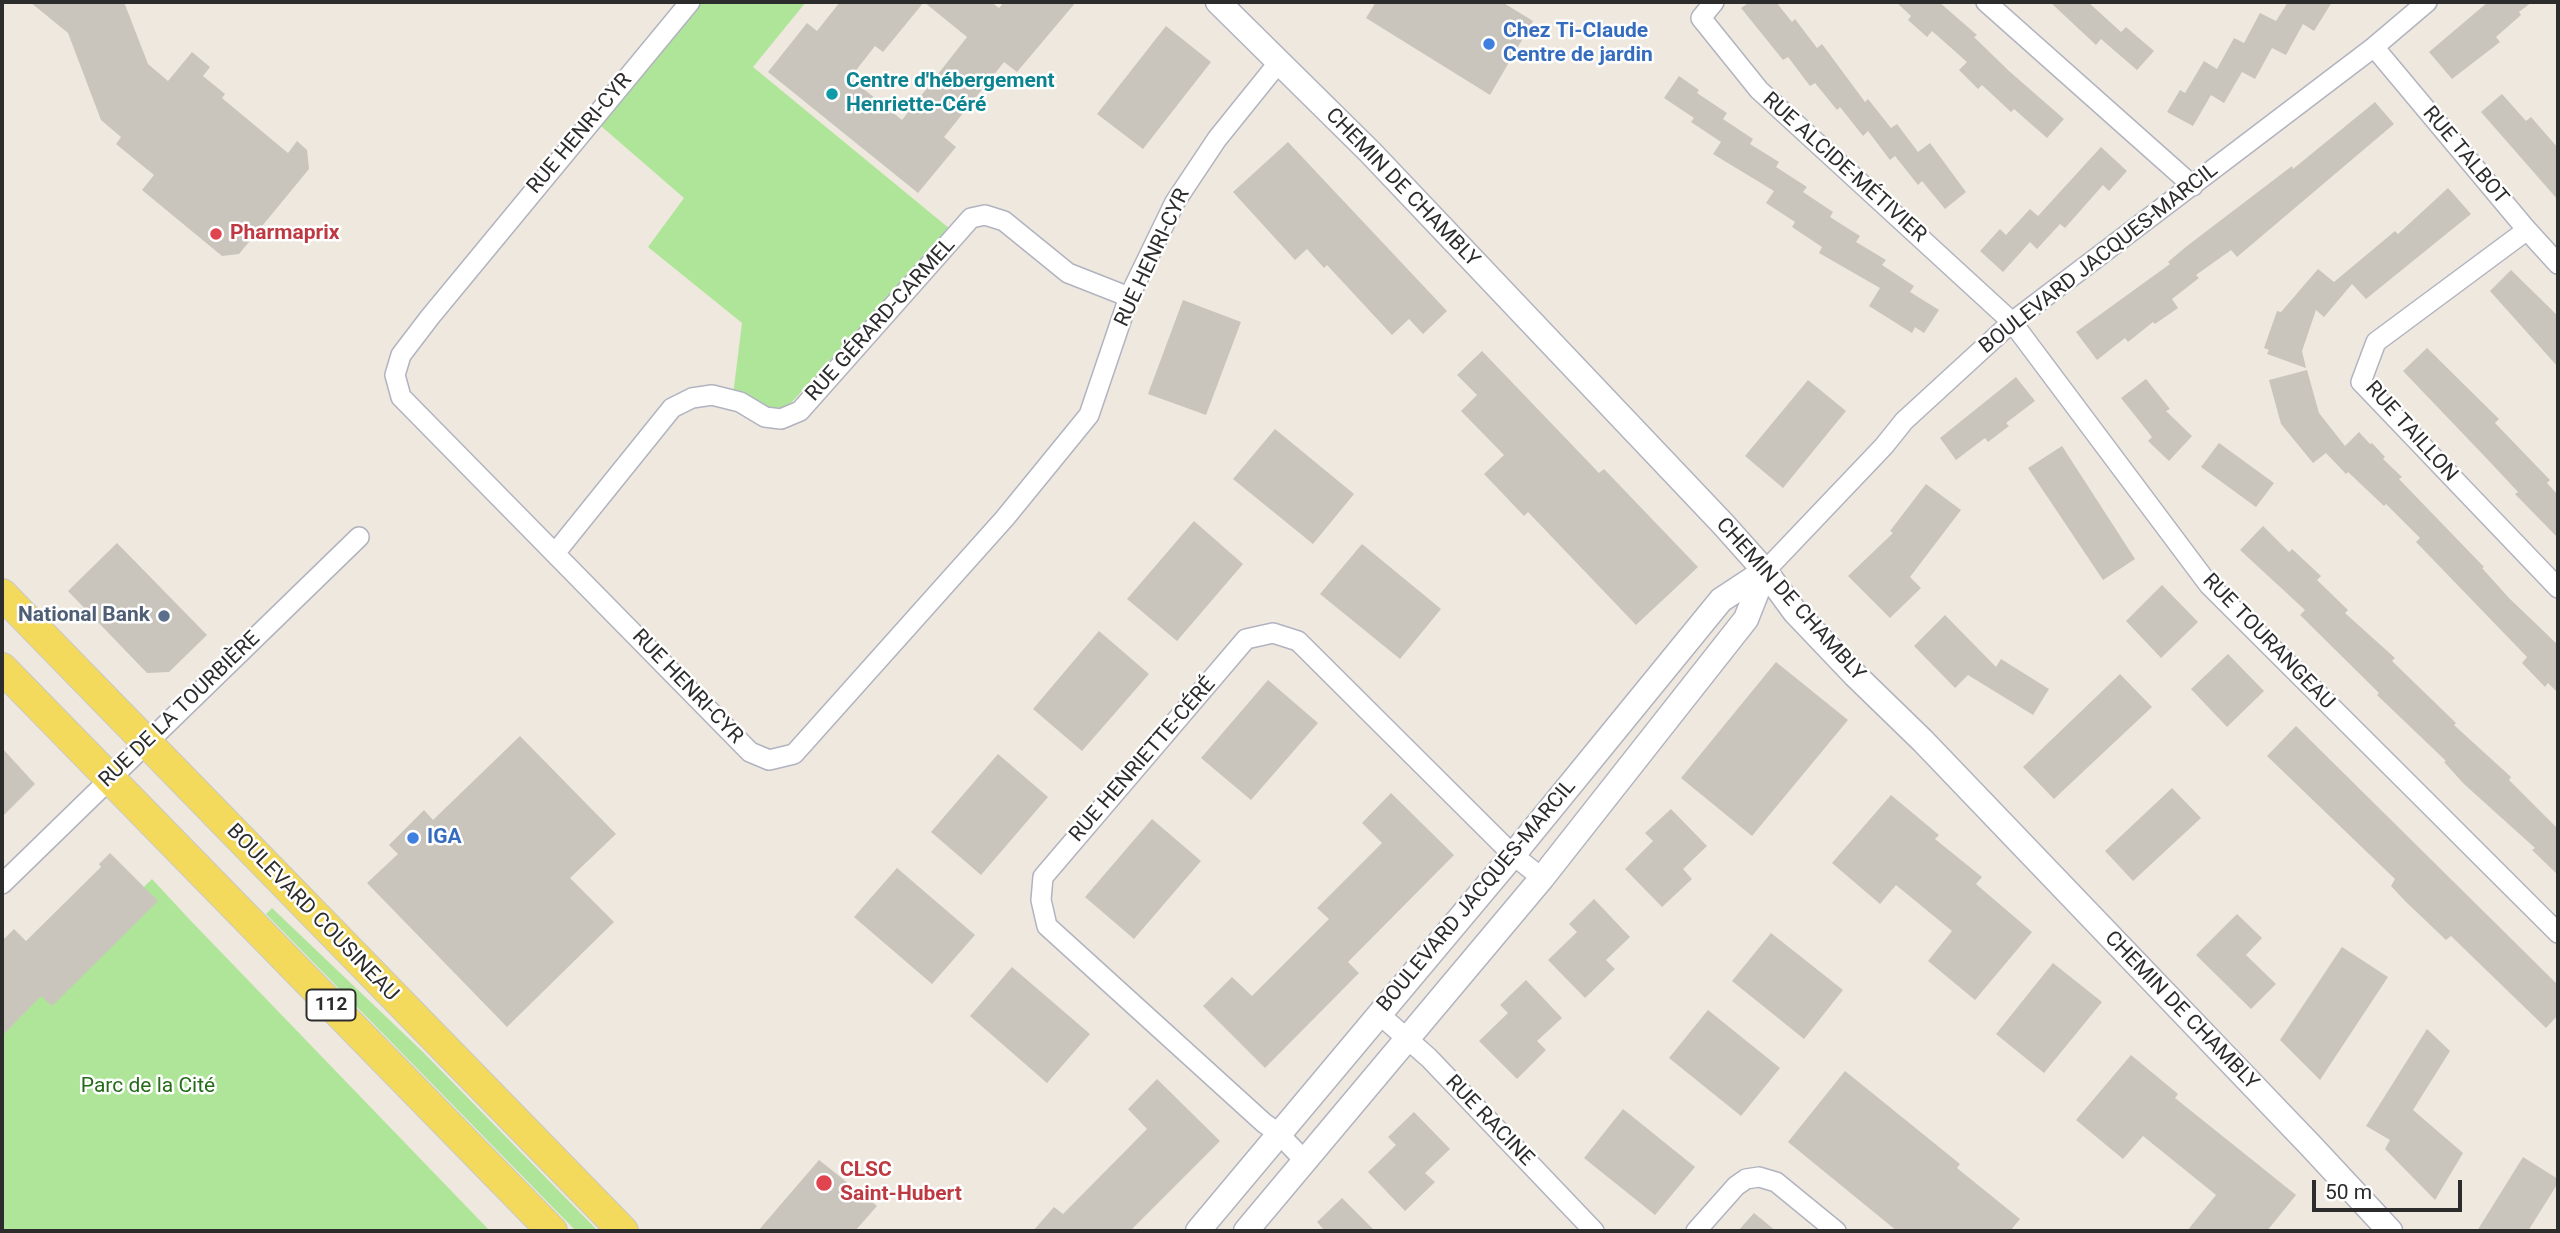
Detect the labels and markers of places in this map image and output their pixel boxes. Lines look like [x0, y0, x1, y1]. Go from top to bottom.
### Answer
place label: Chez Ti-Claude Centre de jardin [1503, 19, 1653, 69]
marker: Chez Ti-Claude Centre de jardin [1481, 36, 1497, 52]
place label: Centre d'hébergement Henriette-Céré [846, 69, 1055, 119]
marker: Centre d'hébergement Henriette-Céré [824, 86, 840, 102]
place label: Pharmaprix [230, 221, 339, 247]
marker: Pharmaprix [208, 226, 224, 242]
place label: National Bank [18, 603, 150, 629]
marker: National Bank [156, 608, 172, 624]
place label: IGA [427, 825, 462, 851]
marker: IGA [405, 830, 421, 846]
place label: CLSC Saint-Hubert [840, 1158, 962, 1208]
marker: CLSC Saint-Hubert [814, 1173, 834, 1193]

